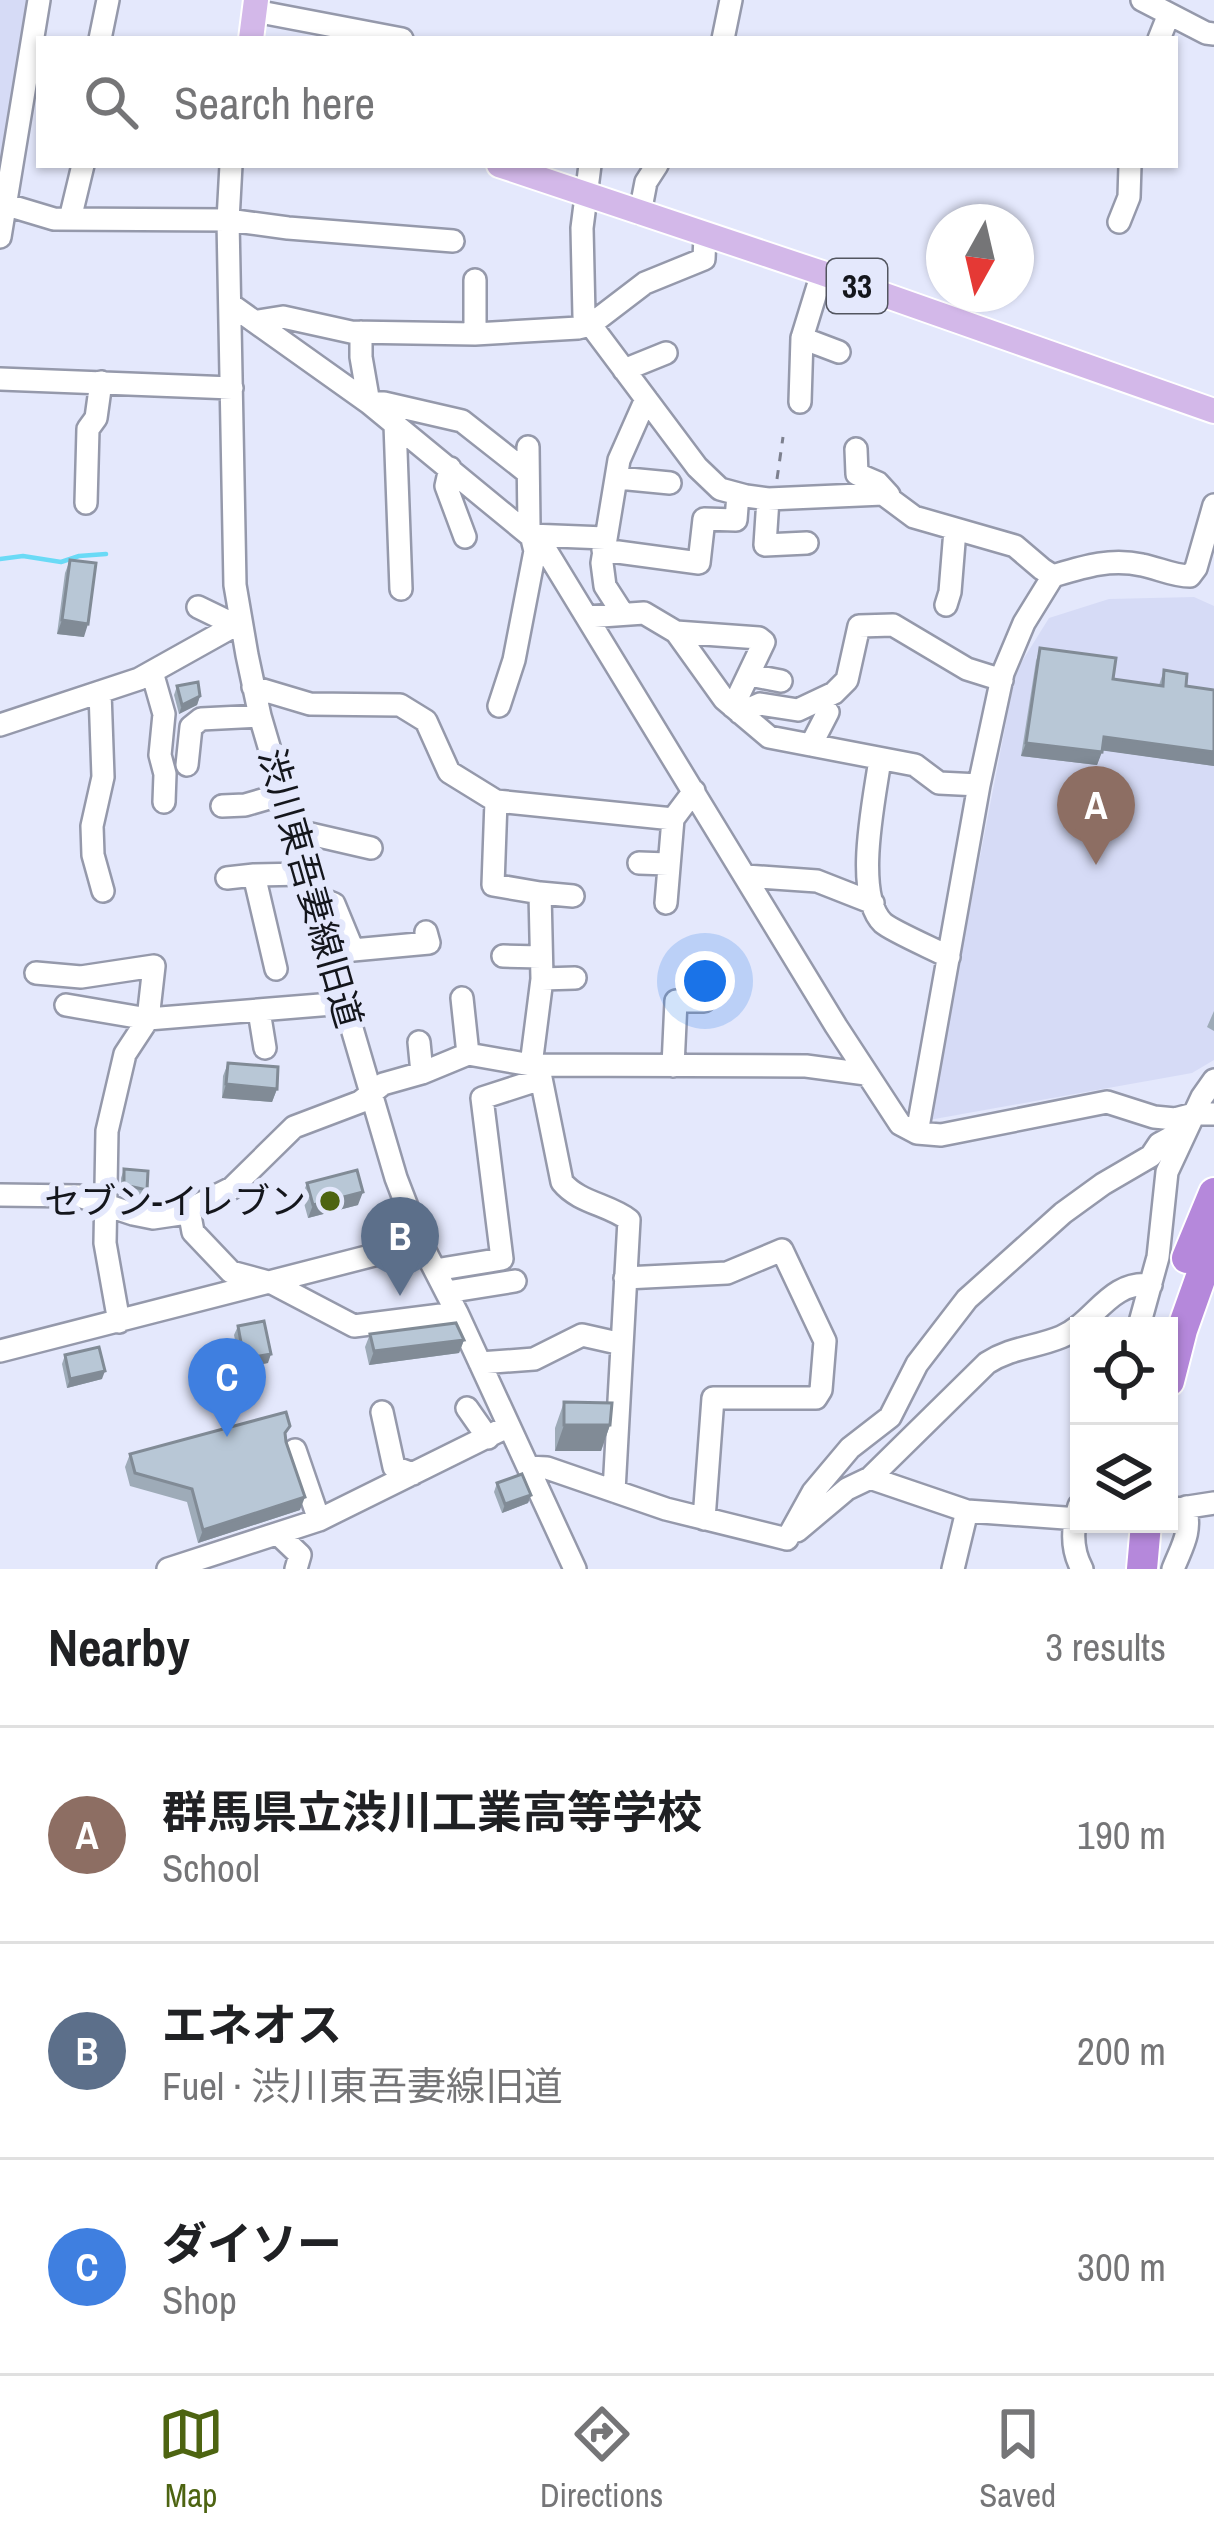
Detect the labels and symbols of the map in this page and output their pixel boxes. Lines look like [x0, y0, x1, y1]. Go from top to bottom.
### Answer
north arrow [926, 204, 1034, 312]
road number: 33 [827, 259, 887, 313]
street label: 渋川東吾妻線旧道 [248, 743, 374, 1033]
pin: A [1057, 766, 1135, 865]
your location [675, 951, 735, 1011]
place label: セブン-イレブン [44, 1177, 306, 1225]
marker: セブン-イレブン [317, 1188, 343, 1214]
pin: B [361, 1197, 439, 1296]
pin: C [188, 1338, 266, 1437]

